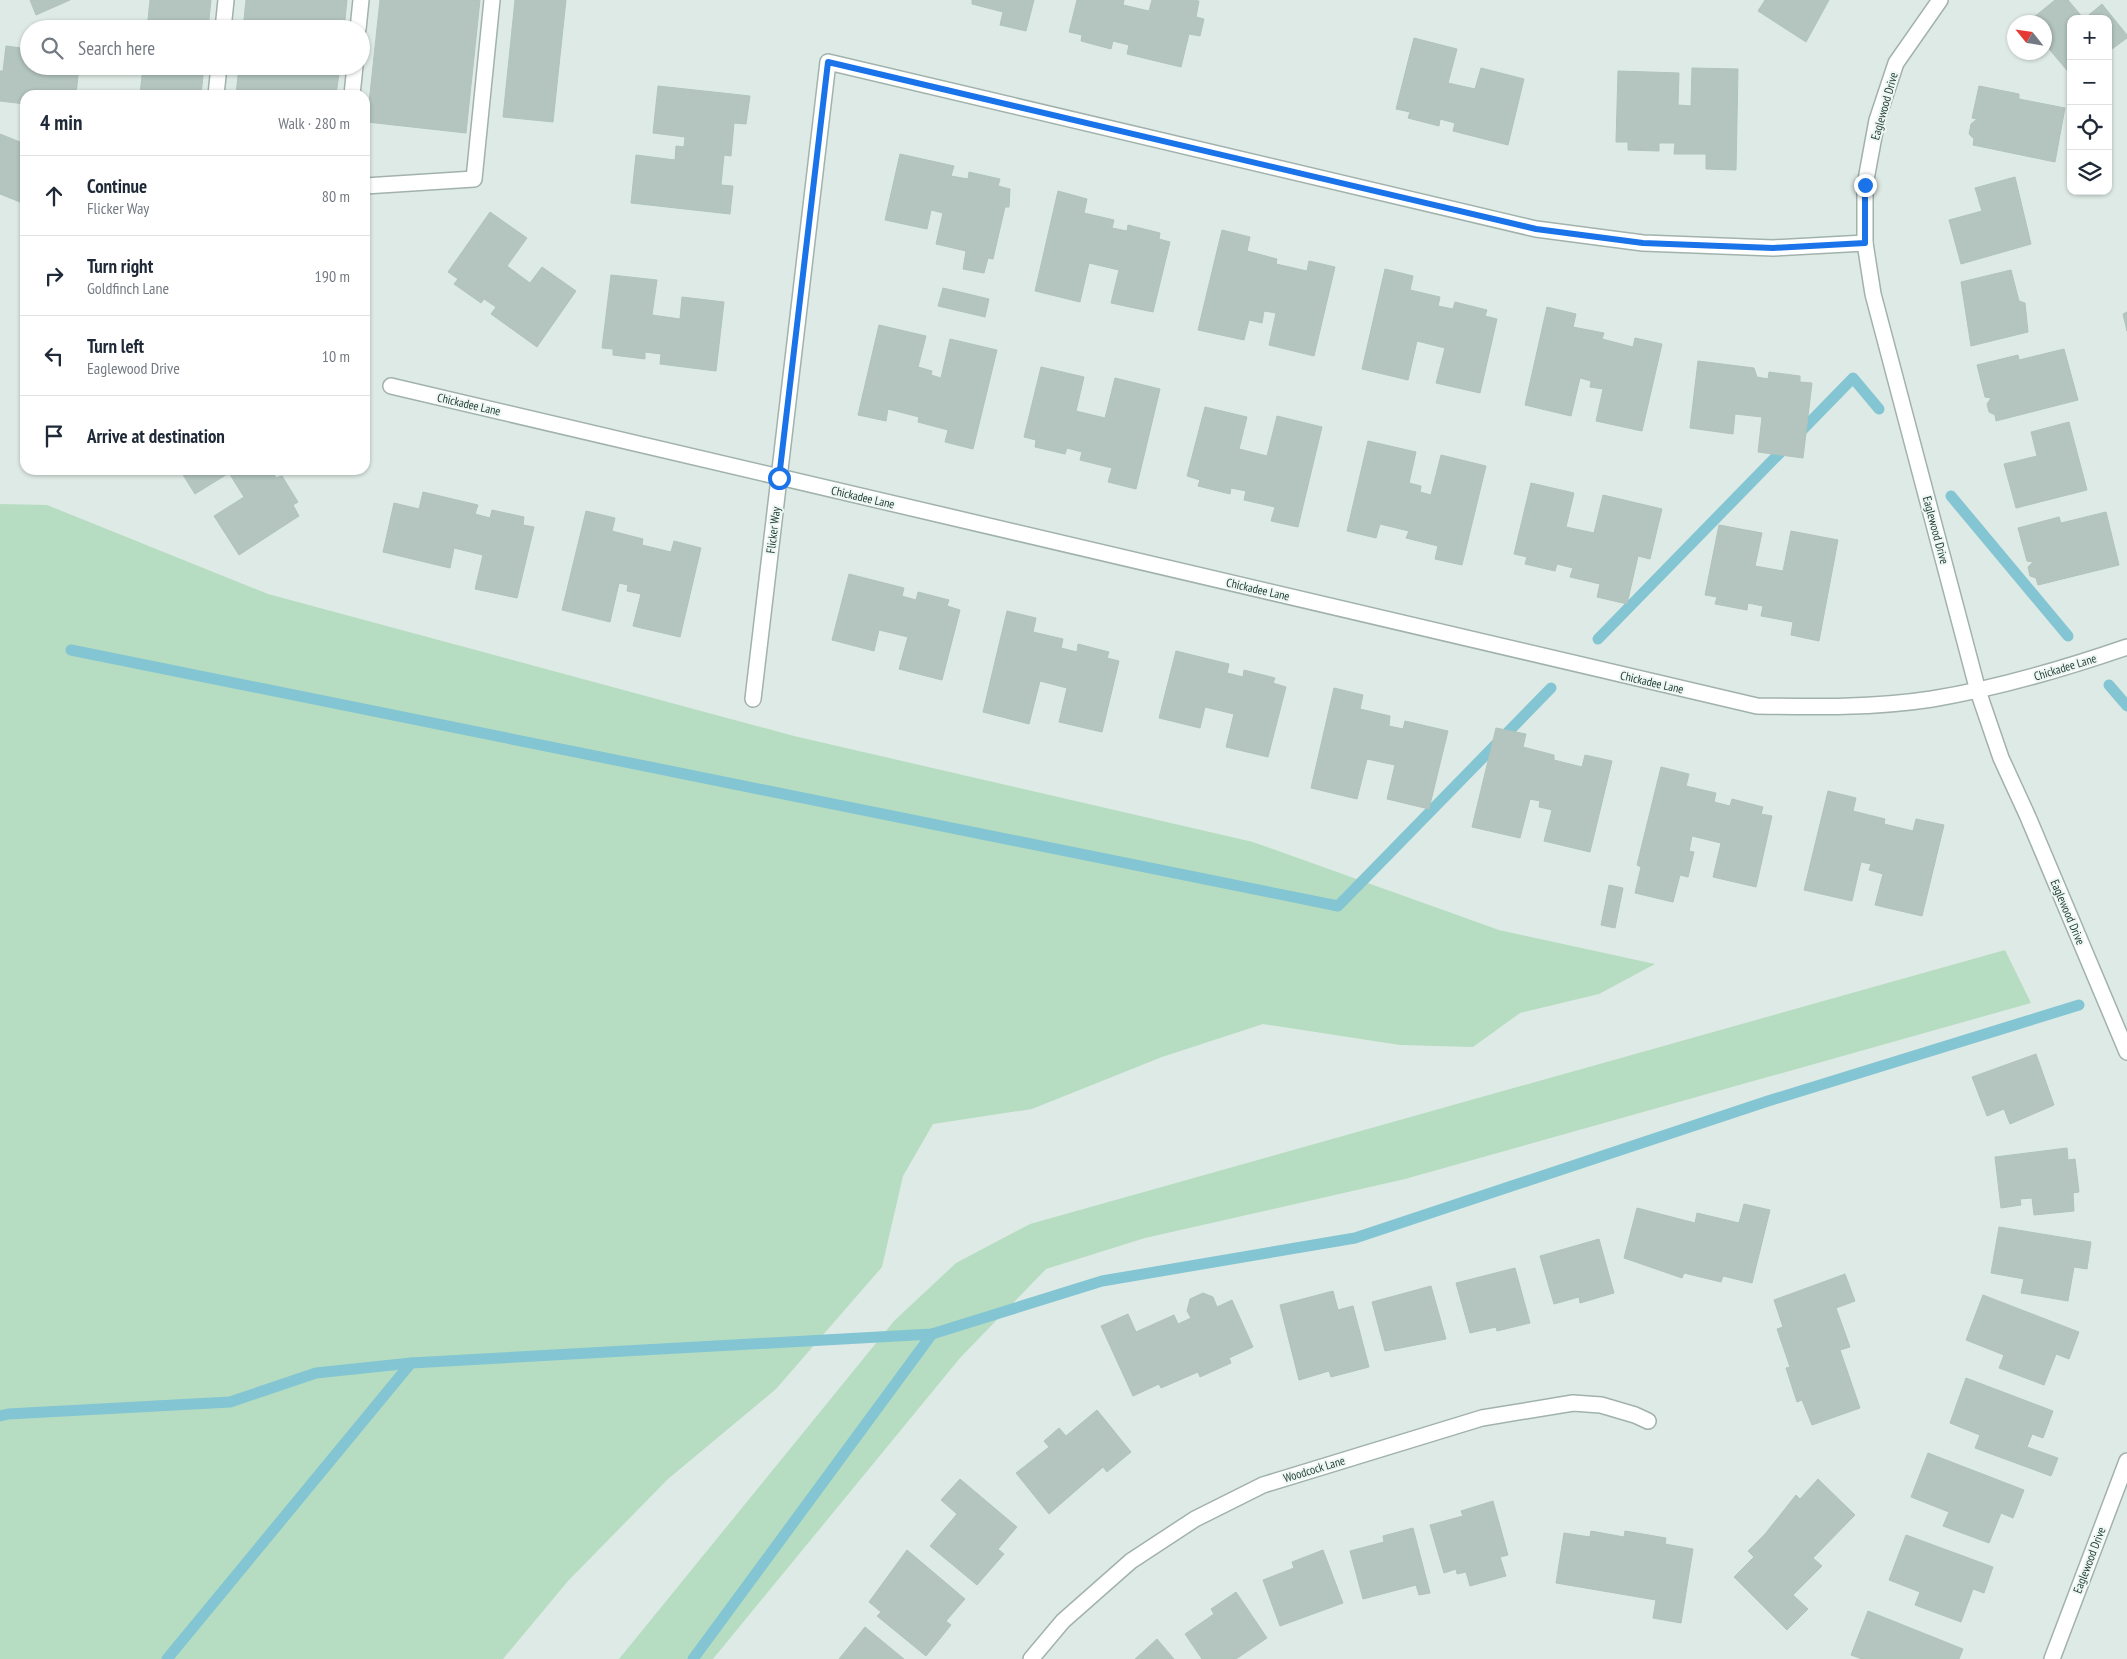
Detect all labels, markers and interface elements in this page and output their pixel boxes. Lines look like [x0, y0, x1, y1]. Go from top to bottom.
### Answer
north arrow [2007, 15, 2052, 60]
map controls [2067, 15, 2112, 195]
button: + [2067, 15, 2112, 60]
search box [20, 20, 370, 75]
icon: search [38, 34, 66, 62]
text: Search here [78, 36, 155, 60]
button: − [2067, 60, 2112, 105]
street label: Eaglewood Drive [1867, 70, 1901, 142]
button: locate [2067, 105, 2112, 150]
text: 4 min [40, 109, 82, 136]
text: Walk · 280 m [278, 113, 350, 133]
button: layers [2067, 150, 2112, 195]
text: Continue [87, 174, 147, 198]
route end [1854, 174, 1877, 197]
icon: ahead [40, 182, 68, 210]
text: 80 m [322, 186, 350, 206]
text: Flicker Way [87, 198, 149, 218]
text: Turn right [87, 254, 153, 278]
icon: right [40, 262, 68, 290]
text: 190 m [315, 266, 350, 286]
text: Goldfinch Lane [87, 278, 169, 298]
text: Turn left [87, 334, 144, 358]
icon: left [40, 342, 68, 370]
text: 10 m [322, 346, 350, 366]
text: Eaglewood Drive [87, 358, 180, 378]
street label: Chickadee Lane [436, 389, 502, 419]
icon: arrive [40, 422, 68, 450]
text: Arrive at destination [87, 424, 225, 448]
route start [768, 467, 791, 490]
street label: Chickadee Lane [830, 482, 896, 512]
street label: Eaglewood Drive [1920, 494, 1952, 566]
street label: Flicker Way [763, 505, 783, 554]
street label: Chickadee Lane [1225, 574, 1291, 604]
street label: Chickadee Lane [2032, 650, 2098, 684]
street label: Chickadee Lane [1619, 667, 1685, 697]
street label: Eaglewood Drive [2047, 877, 2089, 947]
street label: Woodcock Lane [1281, 1453, 1347, 1485]
street label: Eaglewood Drive [2070, 1525, 2108, 1595]

